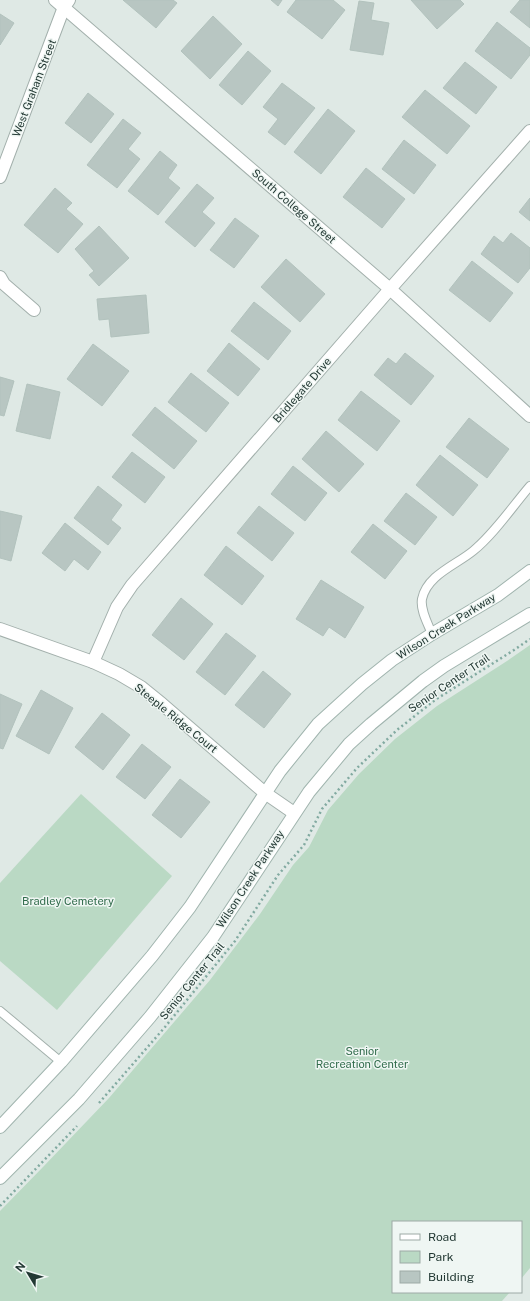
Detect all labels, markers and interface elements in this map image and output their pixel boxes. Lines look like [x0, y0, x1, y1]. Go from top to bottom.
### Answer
street label: West Graham Street [10, 38, 58, 138]
street label: South College Street [250, 166, 338, 246]
street label: Bridlegate Drive [271, 355, 333, 425]
street label: Wilson Creek Parkway [394, 591, 498, 661]
street label: Senior Center Trail [406, 651, 492, 715]
street label: Steeple Ridge Court [132, 681, 220, 755]
street label: Wilson Creek Parkway [214, 828, 286, 930]
park label: Bradley Cemetery [22, 895, 114, 907]
street label: Senior Center Trail [157, 940, 227, 1022]
park label: Senior Recreation Center [316, 1045, 408, 1070]
legend [392, 1221, 522, 1293]
text: Road [428, 1230, 456, 1244]
text: Park [428, 1250, 454, 1264]
north arrow [8, 1253, 48, 1293]
text: N [13, 1260, 27, 1274]
text: Building [428, 1270, 474, 1284]

